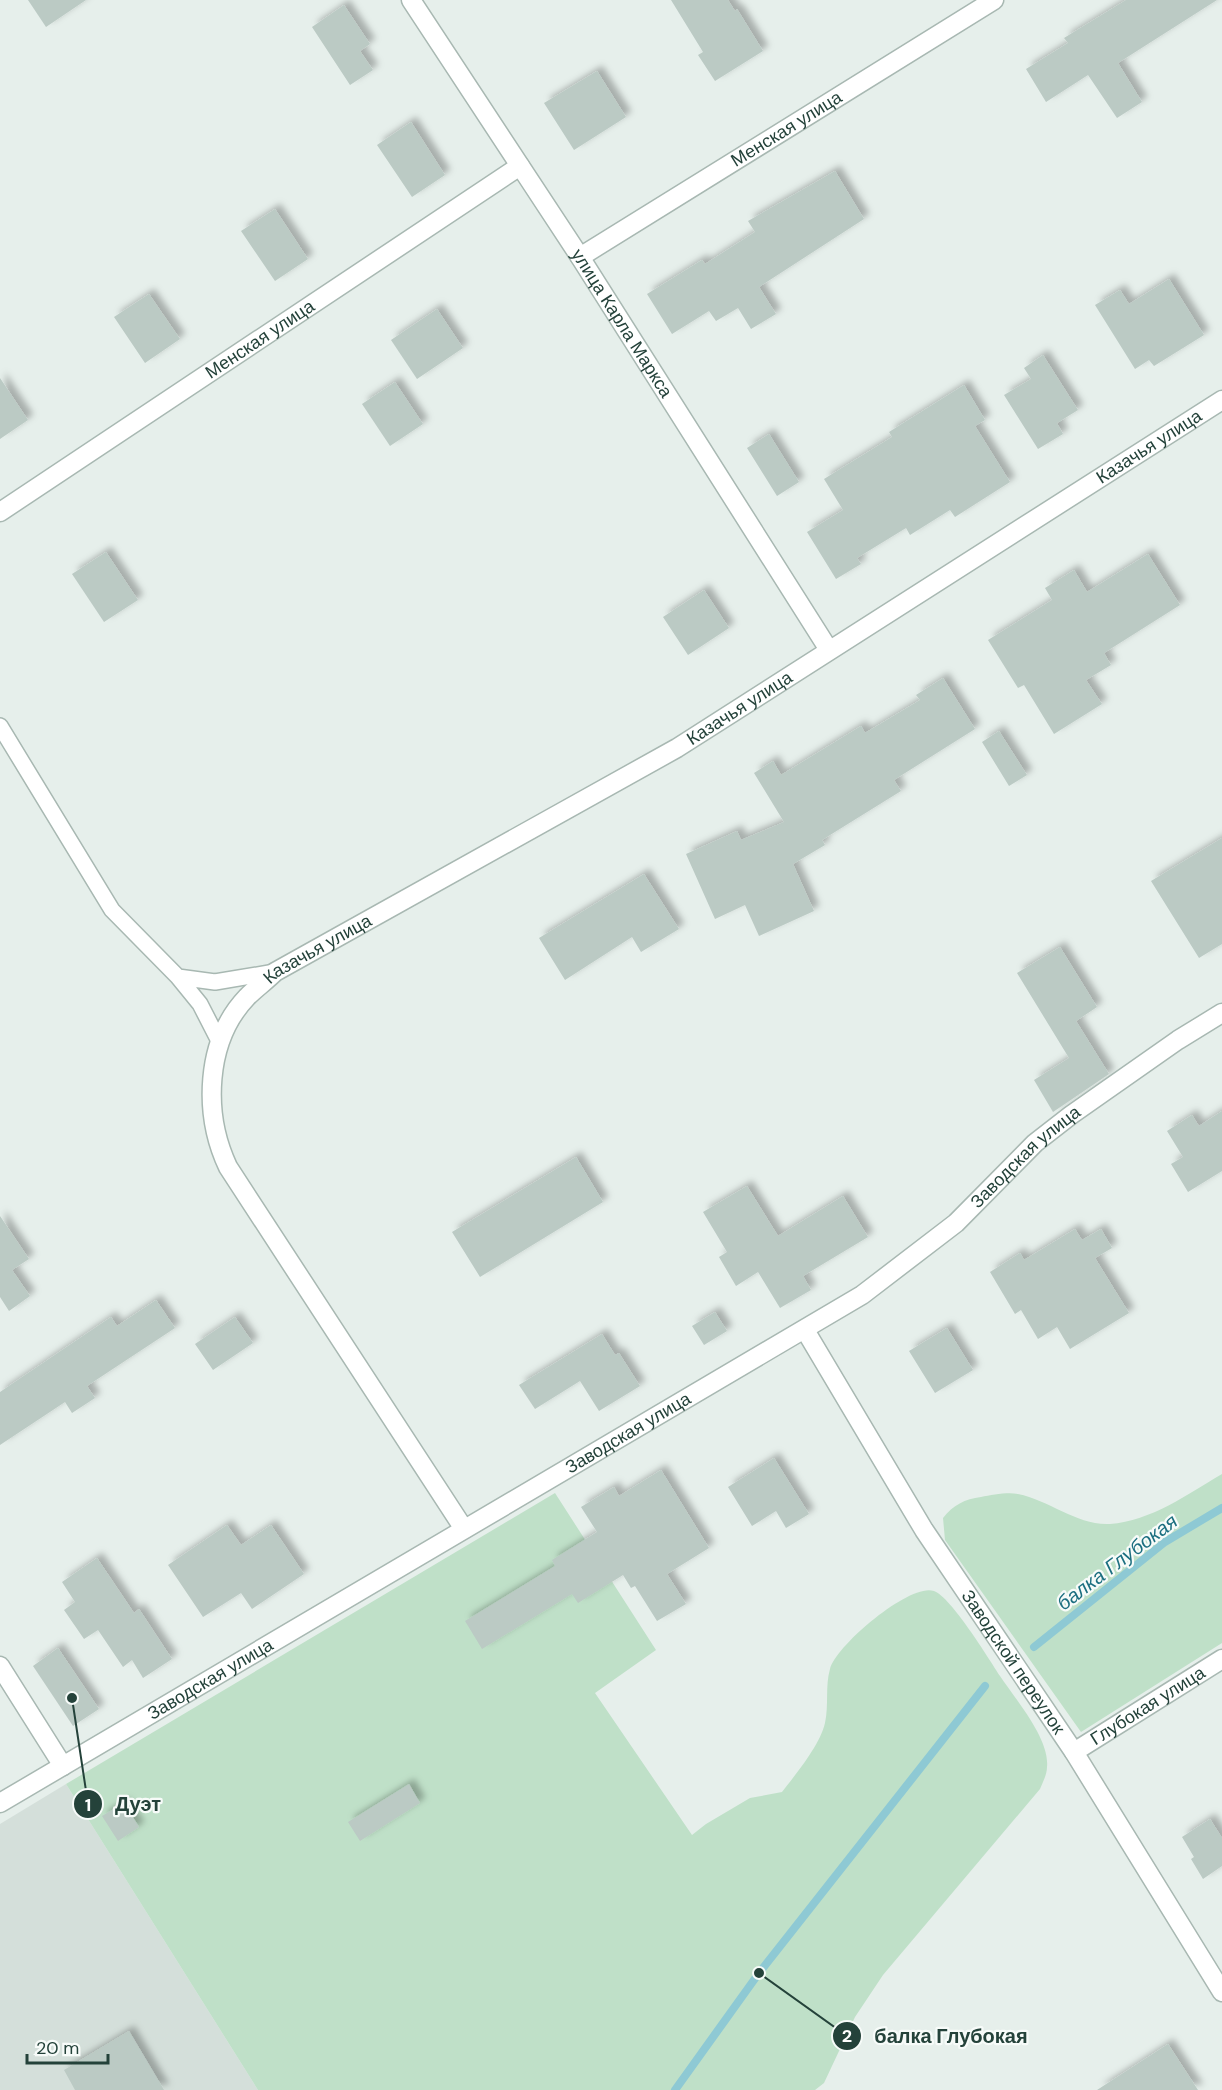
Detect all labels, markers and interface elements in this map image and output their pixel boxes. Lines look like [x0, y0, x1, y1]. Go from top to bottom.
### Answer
street label: Менская улица [726, 85, 847, 172]
street label: улица Карла Маркса [566, 244, 679, 403]
street label: Менская улица [200, 294, 320, 384]
street label: Казачья улица [1092, 403, 1207, 489]
street label: Казачья улица [682, 665, 798, 751]
street label: Казачья улица [258, 908, 377, 989]
street label: Заводская улица [965, 1100, 1086, 1214]
street label: Заводская улица [561, 1386, 696, 1479]
water label: балка Глубокая [1051, 1508, 1183, 1616]
street label: Заводской переулок [956, 1585, 1071, 1739]
street label: Заводская улица [143, 1632, 278, 1725]
street label: Глубокая улица [1086, 1660, 1210, 1751]
callout: Дуэт [73, 1785, 173, 1823]
text: Дуэт [115, 1791, 161, 1817]
text: 1 [85, 1793, 91, 1817]
callout: балка Глубокая [832, 2017, 1039, 2055]
text: балка Глубокая [874, 2023, 1028, 2049]
text: 2 [842, 2024, 852, 2048]
scale bar [27, 2027, 108, 2065]
text: 20 m [36, 2036, 79, 2060]

